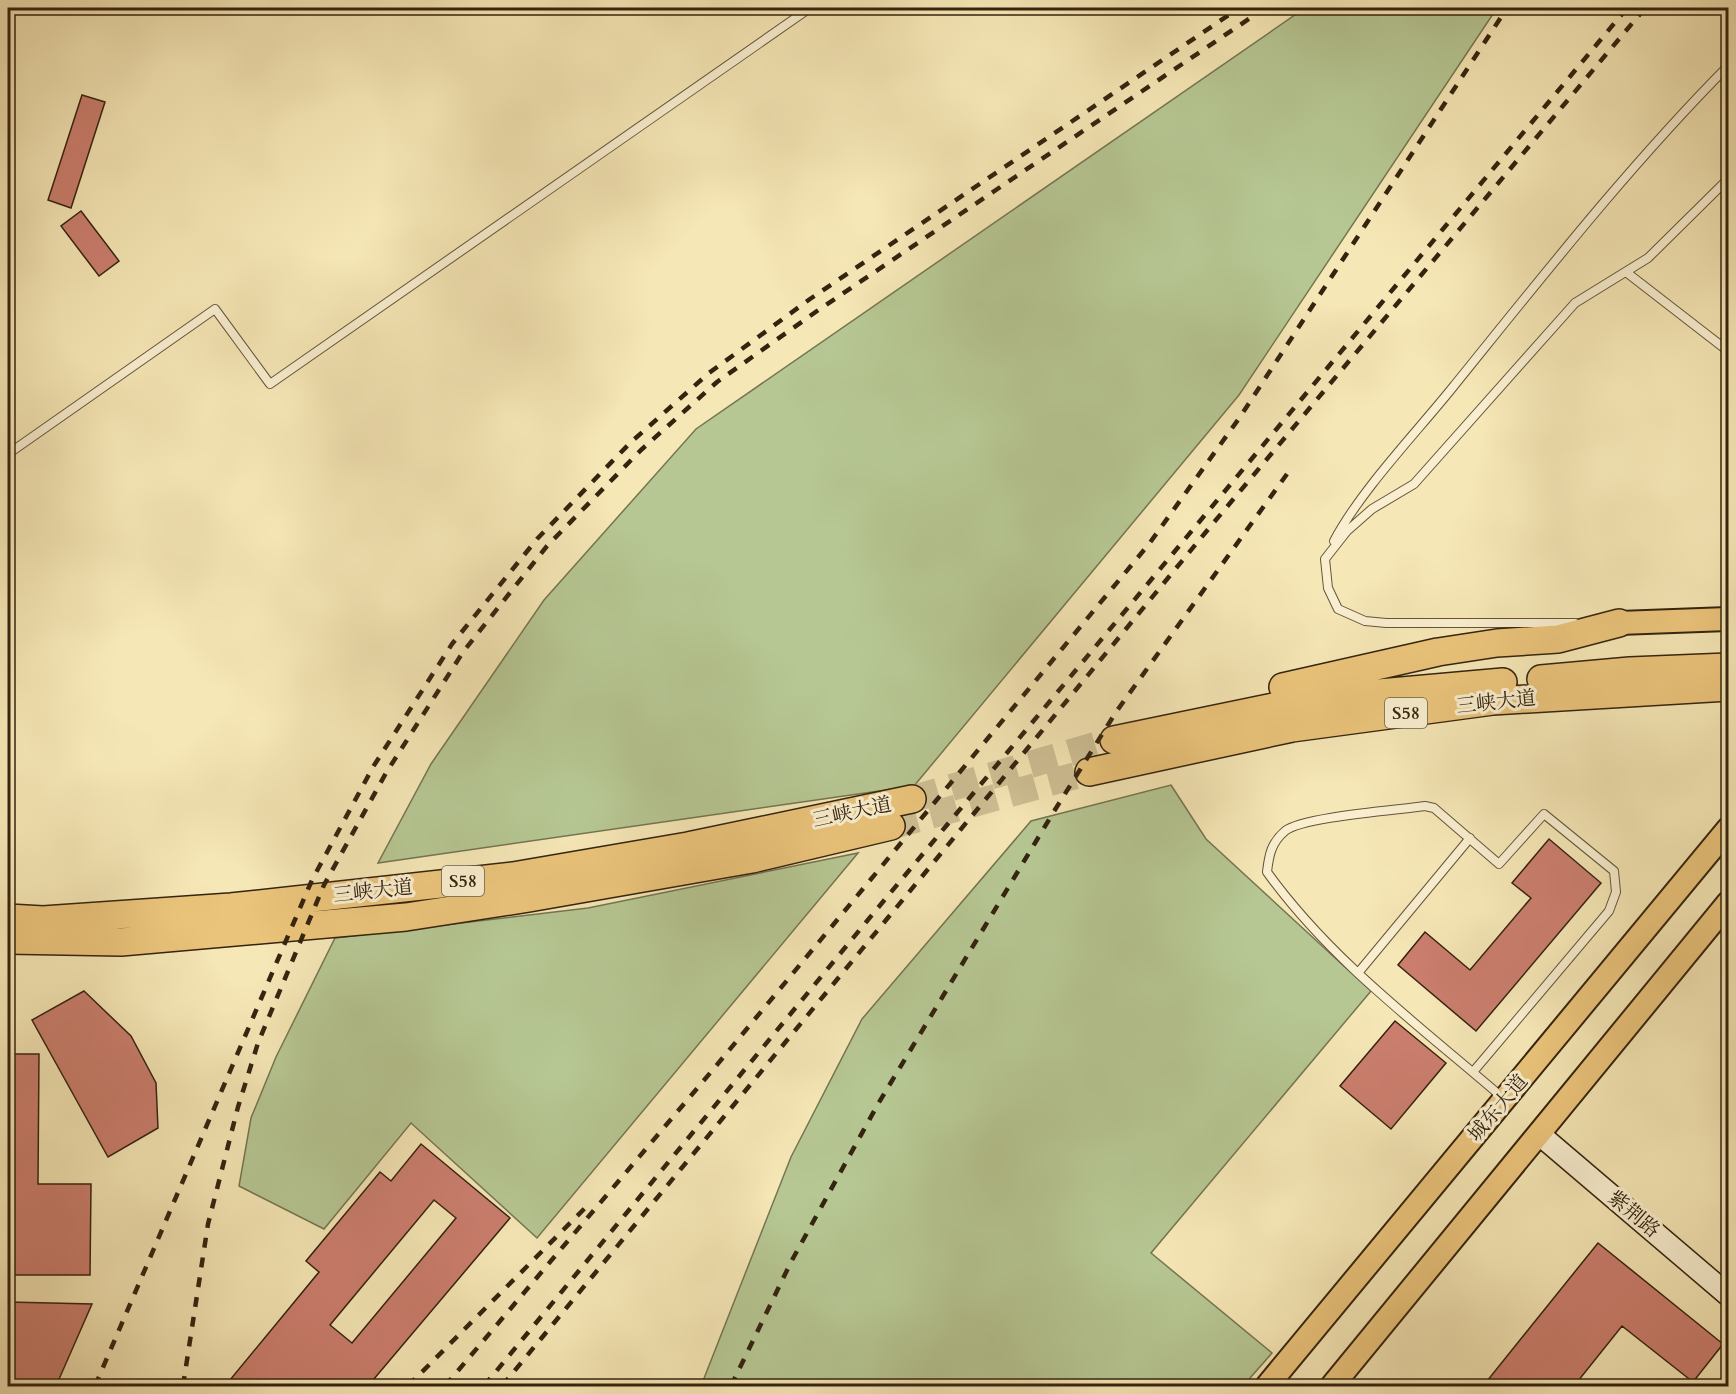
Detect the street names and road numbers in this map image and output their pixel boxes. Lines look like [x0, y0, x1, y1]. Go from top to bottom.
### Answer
street label: 三峡大道 [1455, 684, 1537, 720]
road number: S58 [1385, 698, 1427, 728]
street label: 三峡大道 [810, 790, 894, 834]
road number: S58 [442, 866, 484, 896]
street label: 三峡大道 [332, 873, 414, 909]
street label: 城东大道 [1462, 1069, 1534, 1147]
street label: 紫荆路 [1602, 1184, 1666, 1244]

